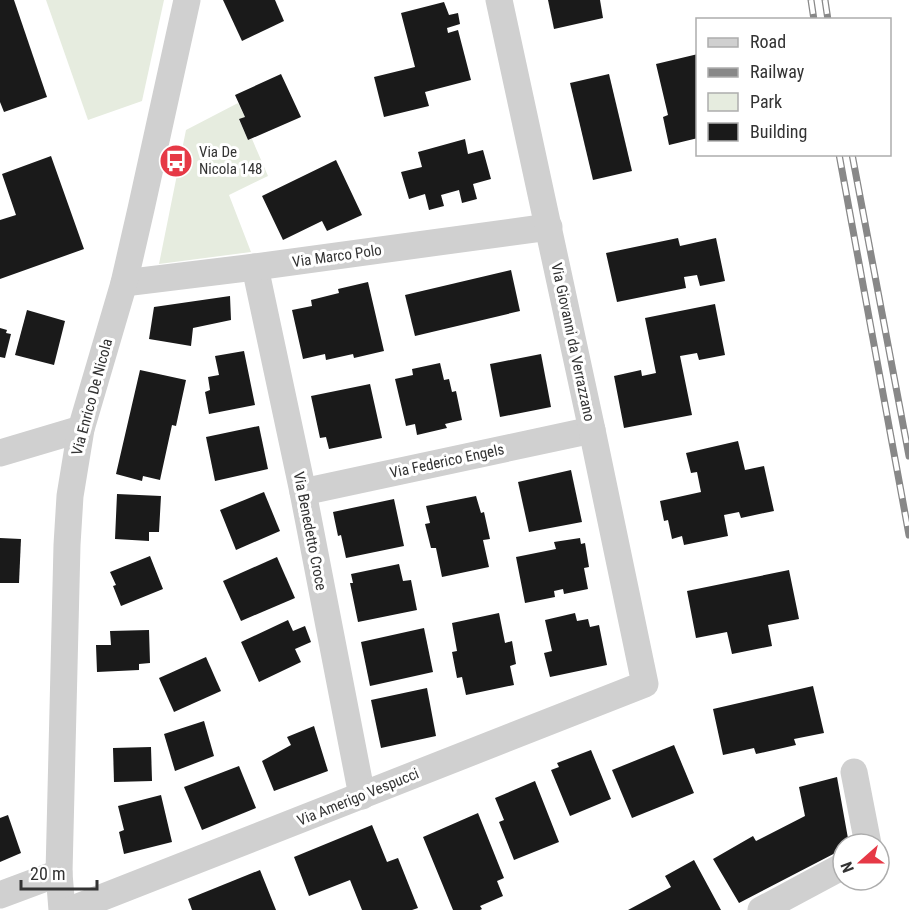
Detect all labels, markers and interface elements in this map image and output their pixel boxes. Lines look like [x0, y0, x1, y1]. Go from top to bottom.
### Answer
legend [696, 18, 891, 156]
text: Road [750, 31, 786, 52]
text: Railway [750, 61, 805, 82]
text: Park [750, 91, 782, 112]
text: Building [750, 121, 807, 142]
bus stop icon: Via De Nicola 148 [158, 143, 194, 179]
place label: Via De Nicola 148 [199, 143, 262, 178]
street label: Via Marco Polo [291, 241, 383, 271]
street label: Via Giovanni da Verrazzano [547, 261, 599, 423]
street label: Via Enrico De Nicola [68, 337, 116, 457]
street label: Via Federico Engels [388, 440, 506, 482]
street label: Via Benedetto Croce [290, 470, 330, 592]
street label: Via Amerigo Vespucci [294, 764, 422, 830]
north arrow [831, 832, 891, 892]
scale bar [21, 853, 98, 891]
text: N [837, 859, 858, 875]
text: 20 m [30, 863, 65, 884]

